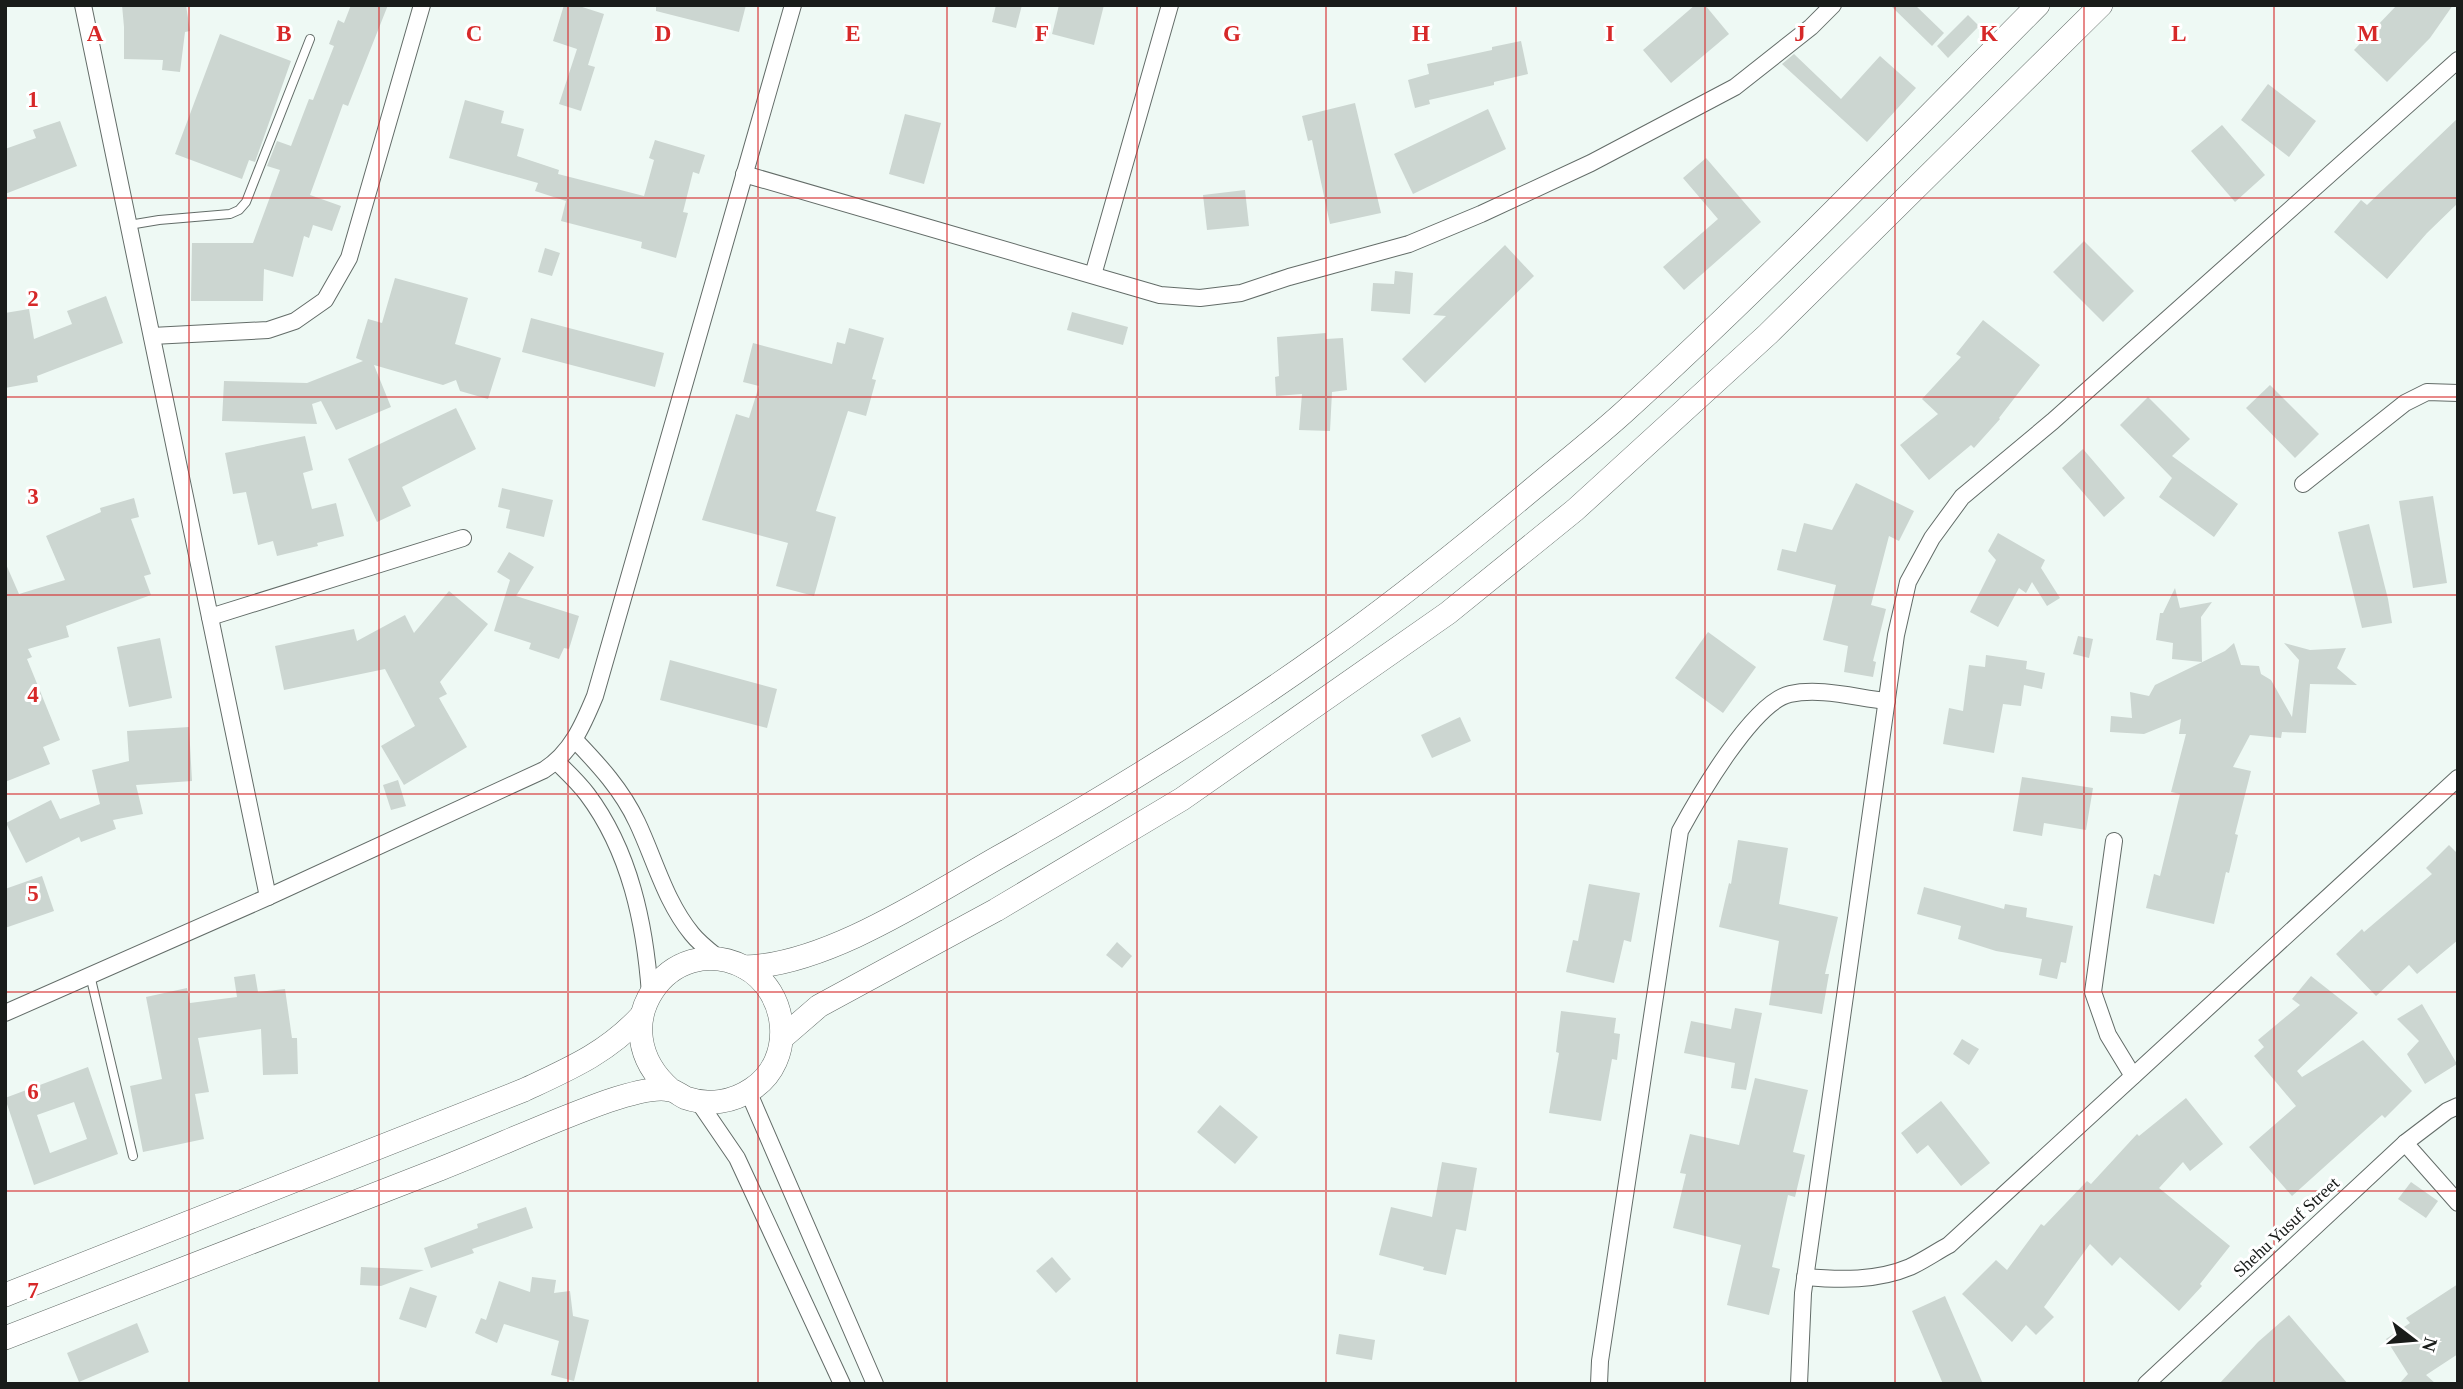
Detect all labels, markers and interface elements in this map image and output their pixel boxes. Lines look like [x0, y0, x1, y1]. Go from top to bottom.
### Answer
text: A [87, 21, 104, 46]
text: B [276, 21, 292, 46]
text: C [466, 21, 482, 46]
text: D [655, 21, 671, 46]
text: E [845, 21, 861, 46]
text: F [1035, 21, 1049, 46]
text: G [1223, 21, 1241, 46]
text: H [1412, 21, 1430, 46]
text: I [1606, 21, 1615, 46]
text: J [1794, 21, 1806, 46]
text: K [1980, 21, 1998, 46]
text: L [2171, 21, 2187, 46]
text: M [2357, 21, 2379, 46]
text: 1 [27, 87, 39, 112]
text: 2 [27, 286, 39, 311]
text: 3 [27, 484, 39, 509]
text: 4 [27, 682, 39, 707]
text: 5 [27, 881, 39, 906]
text: 6 [27, 1079, 39, 1104]
street label: Shehu Yusuf Street [2229, 1173, 2343, 1281]
text: 7 [27, 1278, 39, 1303]
north arrow [2379, 1305, 2449, 1375]
text: N [2418, 1335, 2442, 1354]

